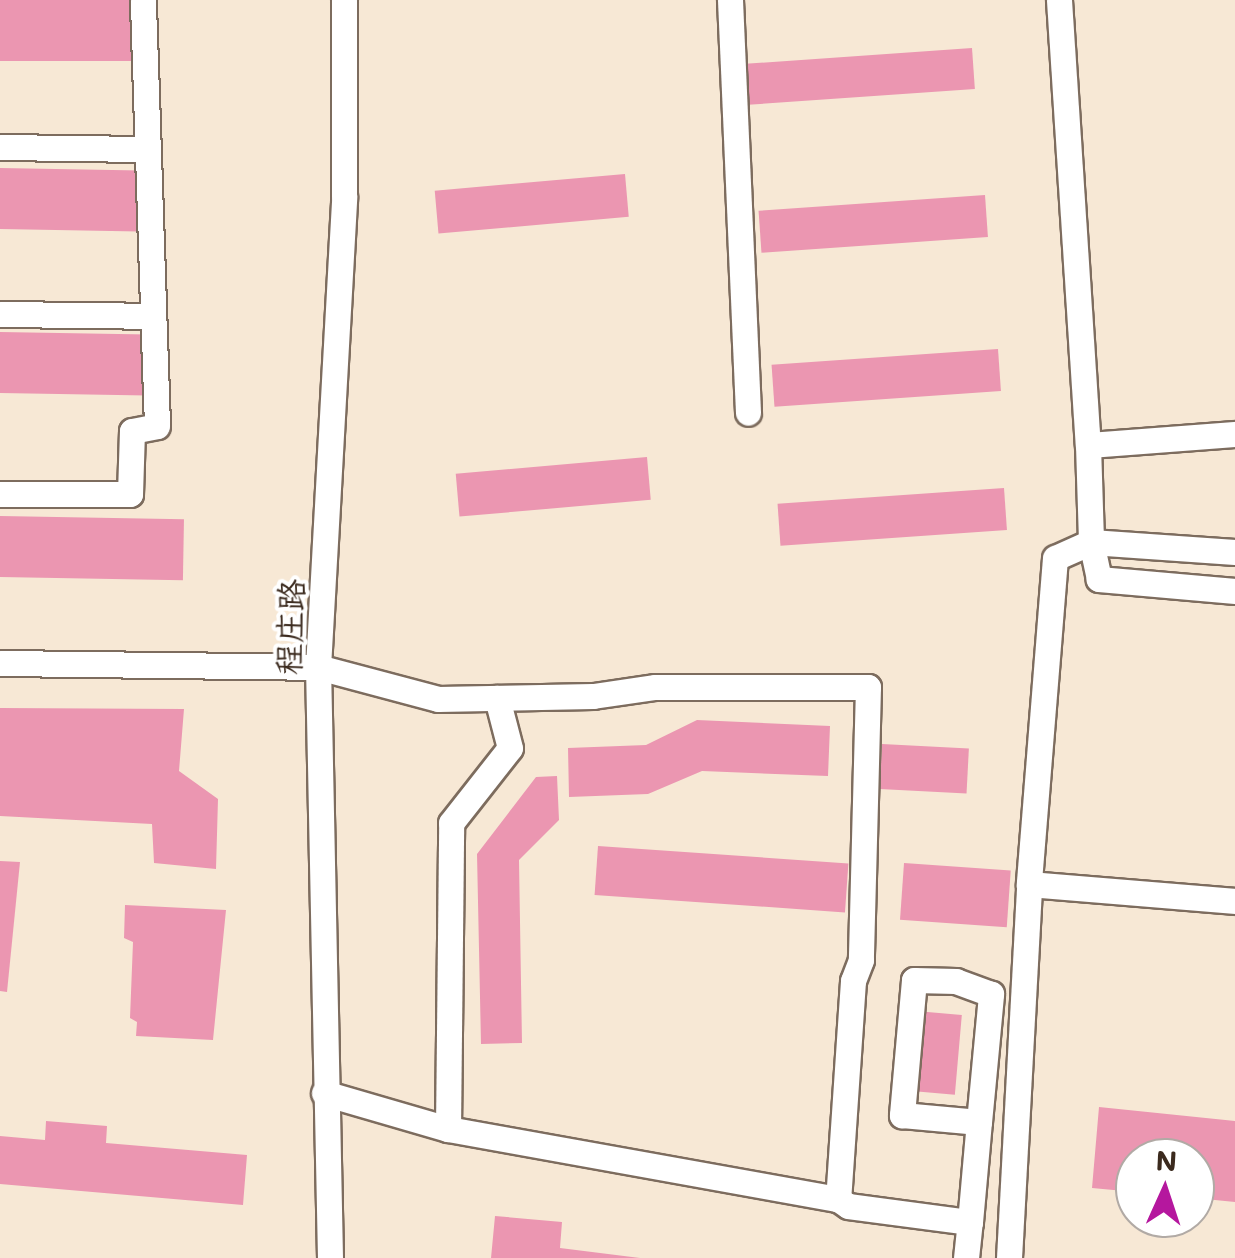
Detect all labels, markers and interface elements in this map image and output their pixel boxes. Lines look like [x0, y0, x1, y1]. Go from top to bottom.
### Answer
street label: 程庄路 [268, 578, 310, 676]
north arrow [1115, 1138, 1215, 1238]
text: N [1155, 1142, 1178, 1179]

